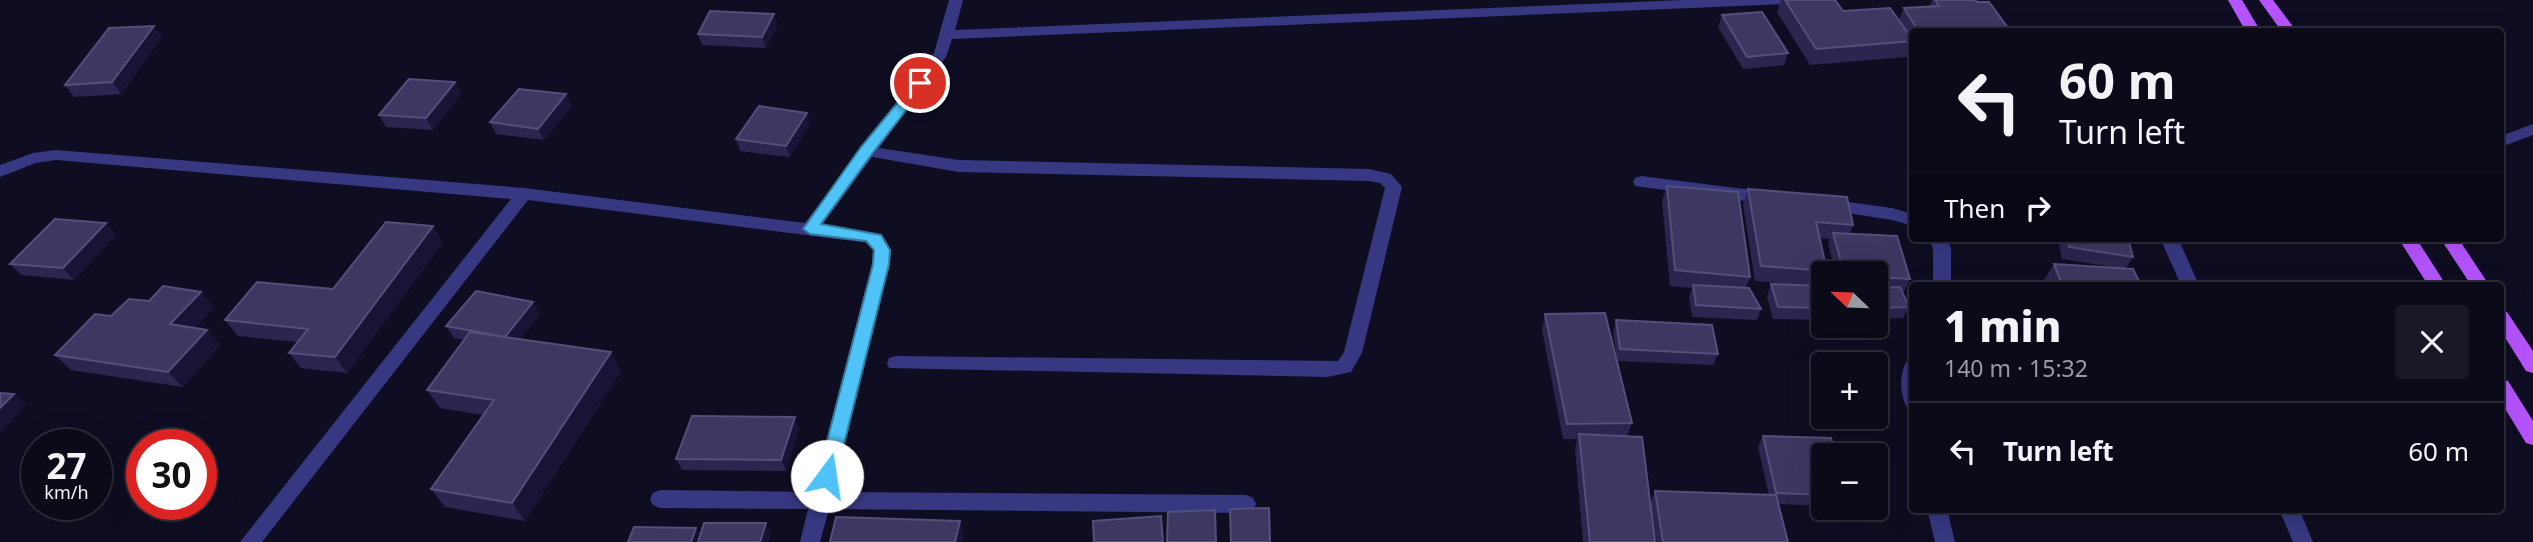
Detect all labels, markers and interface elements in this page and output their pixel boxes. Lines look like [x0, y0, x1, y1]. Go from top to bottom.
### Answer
text: 60 m [2059, 47, 2176, 113]
pin [890, 53, 950, 113]
icon: left [1944, 56, 2035, 147]
icon: arrive [901, 64, 939, 102]
text: Turn left [2059, 110, 2185, 153]
icon: right [2019, 189, 2057, 227]
text: Then [1944, 190, 2005, 226]
north arrow [1811, 261, 1888, 338]
map controls [1811, 261, 1888, 520]
text: 1 min [1944, 297, 2061, 354]
button: close [2395, 305, 2469, 379]
button: + [1811, 352, 1888, 429]
text: 140 m · 15:32 [1944, 352, 2088, 384]
speed limit sign: 30 [126, 429, 217, 520]
icon: left [1944, 432, 1982, 470]
text: Turn left [2003, 433, 2114, 469]
text: 60 m [2408, 433, 2469, 469]
position arrow [790, 439, 864, 513]
text: 27 [46, 442, 87, 489]
button: − [1811, 443, 1888, 520]
text: km/h [44, 480, 89, 504]

